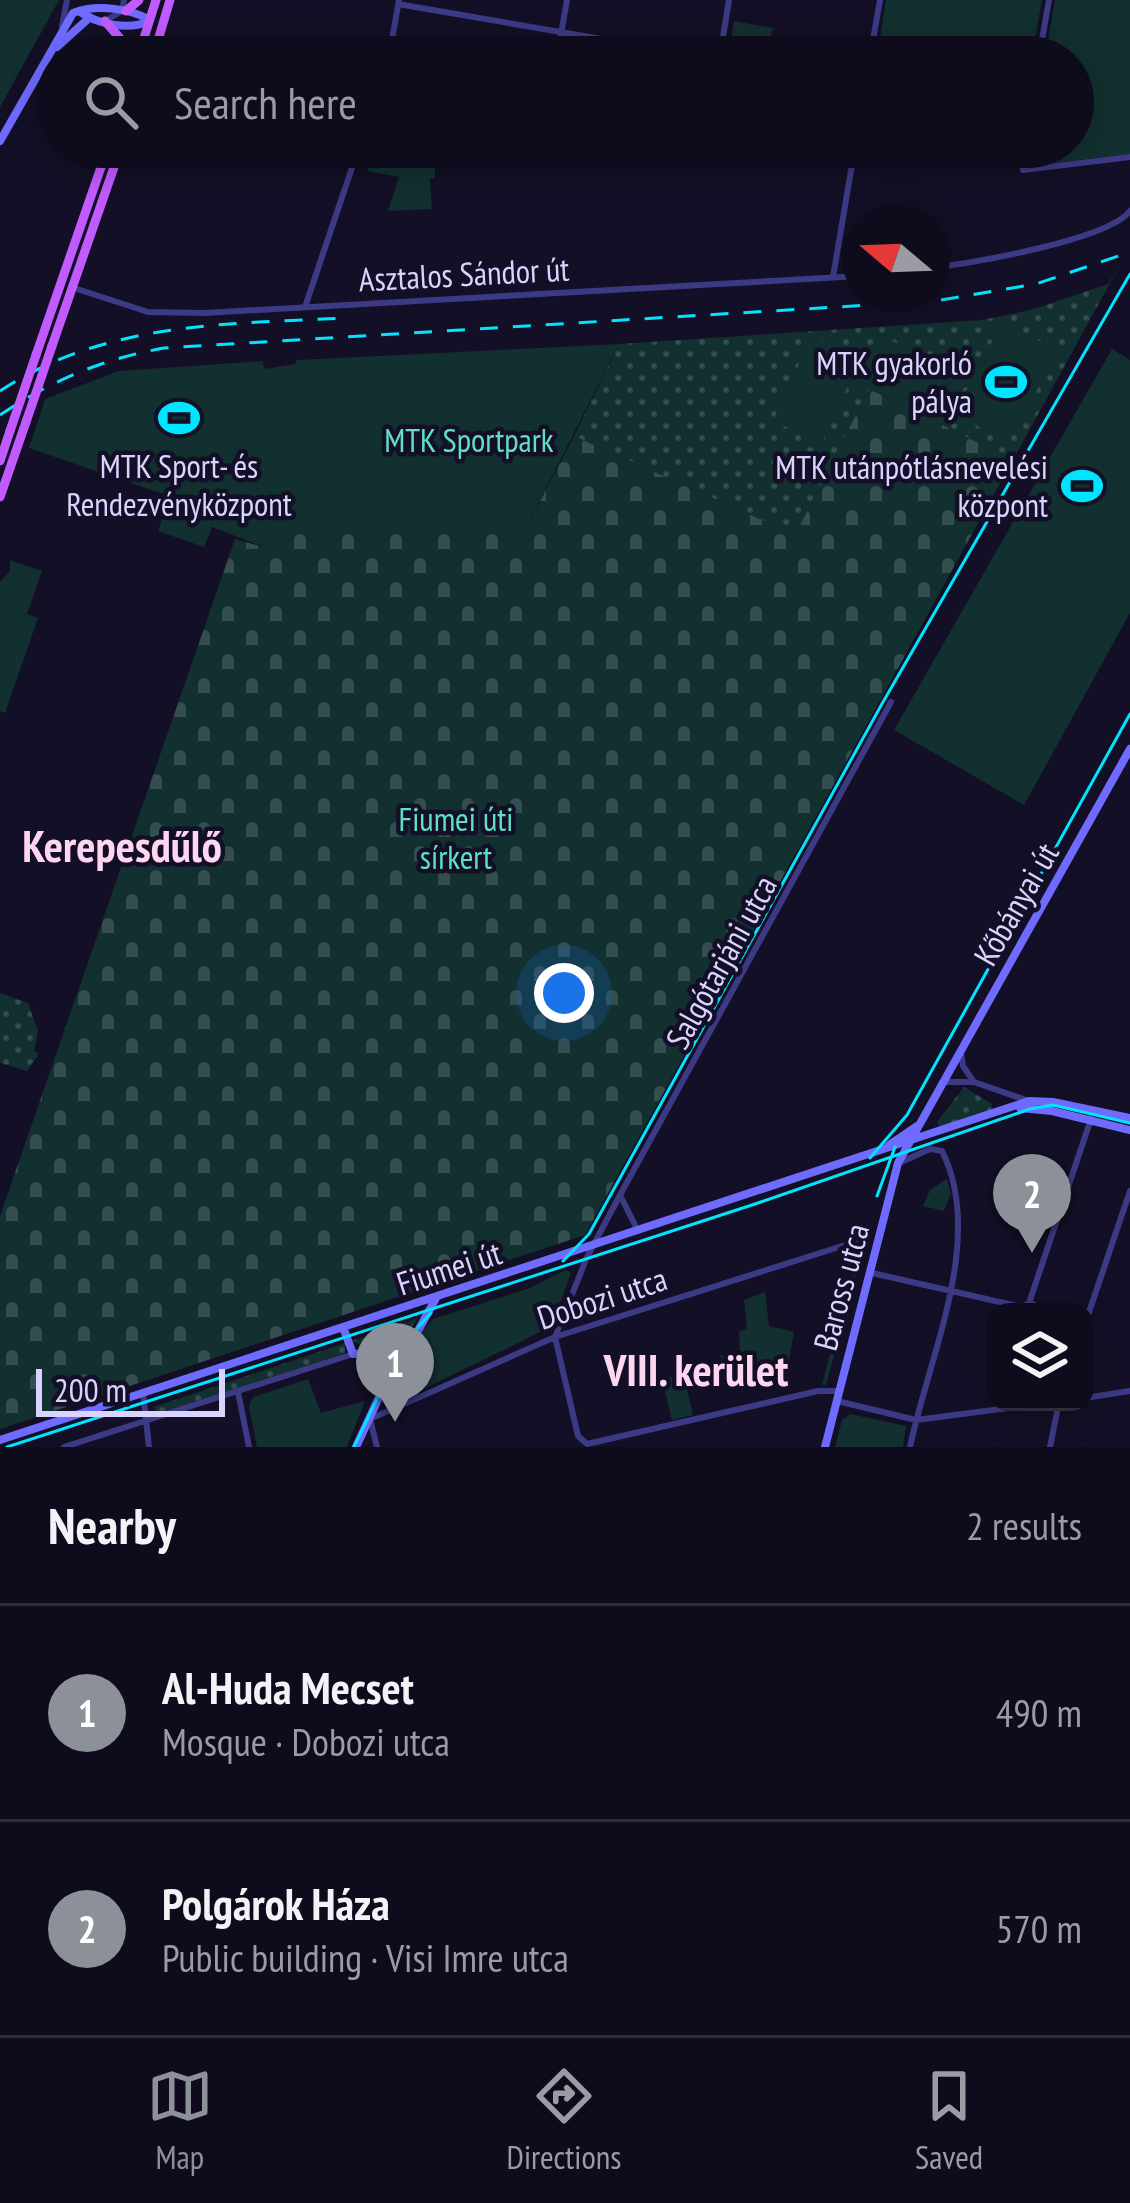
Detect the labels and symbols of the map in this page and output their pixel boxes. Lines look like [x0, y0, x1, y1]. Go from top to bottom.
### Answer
north arrow [842, 204, 950, 312]
street label: Asztalos Sándor út [358, 247, 570, 300]
place label: MTK gyakorló pálya [816, 341, 972, 422]
sports icon: MTK gyakorló pálya [983, 359, 1029, 405]
sports icon: MTK Sport- és Rendezvényközpont [156, 395, 202, 441]
park label: MTK Sportpark [384, 418, 554, 461]
place label: MTK Sport- és Rendezvényközpont [66, 444, 292, 525]
place label: MTK utánpótlásnevelési központ [775, 445, 1048, 526]
sports icon: MTK utánpótlásnevelési központ [1059, 463, 1105, 509]
park label: Fiumei úti sírkert [399, 797, 513, 878]
district label: Kerepesdűlő [22, 816, 222, 874]
street label: Kőbányai út [963, 835, 1068, 973]
street label: Salgótarjáni utca [655, 867, 786, 1056]
your location [534, 963, 594, 1023]
pin: 2 [993, 1154, 1071, 1253]
street label: Baross utca [803, 1219, 878, 1355]
street label: Fiumei út [391, 1230, 507, 1305]
street label: Dobozi utca [532, 1256, 672, 1339]
pin: 1 [356, 1323, 434, 1422]
district label: VIII. kerület [603, 1340, 788, 1398]
scale bar [36, 1363, 225, 1416]

